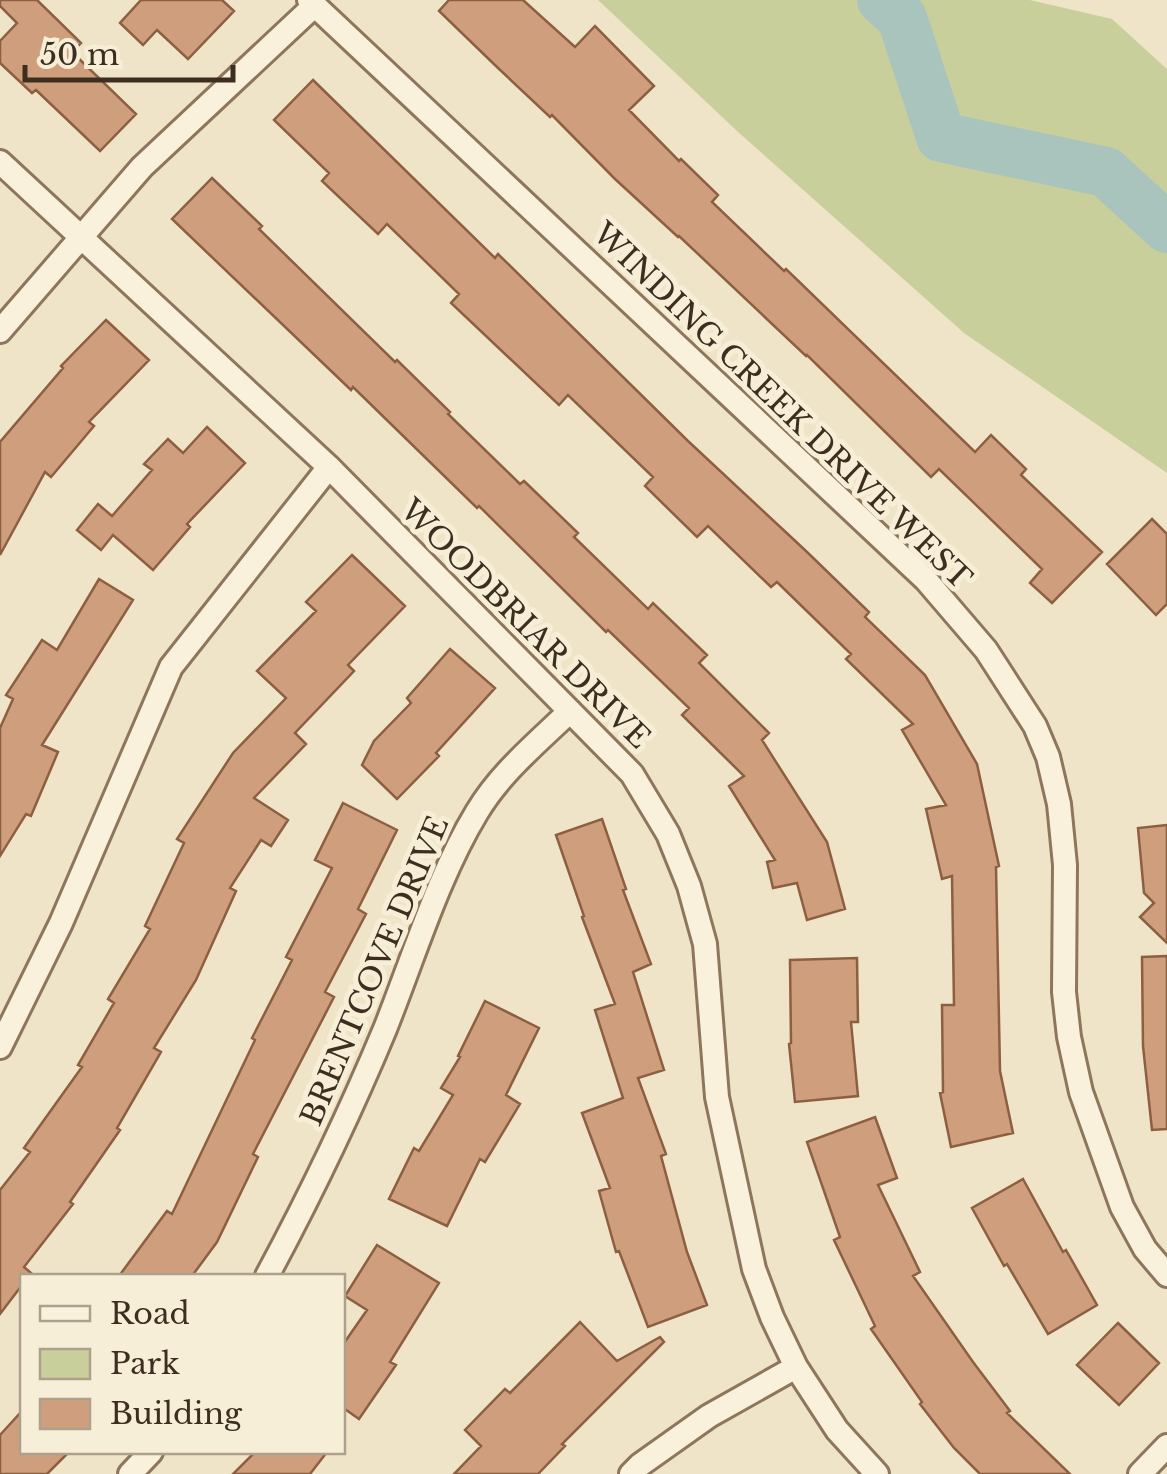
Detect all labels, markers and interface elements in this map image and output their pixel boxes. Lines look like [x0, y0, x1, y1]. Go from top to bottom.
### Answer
scale bar [25, 20, 232, 82]
text: 50 m [40, 36, 119, 73]
street label: WINDING CREEK DRIVE WEST [585, 214, 979, 597]
street label: WOODBRIAR DRIVE [392, 490, 658, 756]
street label: BRENTCOVE DRIVE [293, 811, 456, 1131]
legend [20, 1274, 345, 1454]
text: Road [110, 1295, 190, 1332]
text: Park [110, 1345, 180, 1382]
text: Building [110, 1395, 243, 1432]

